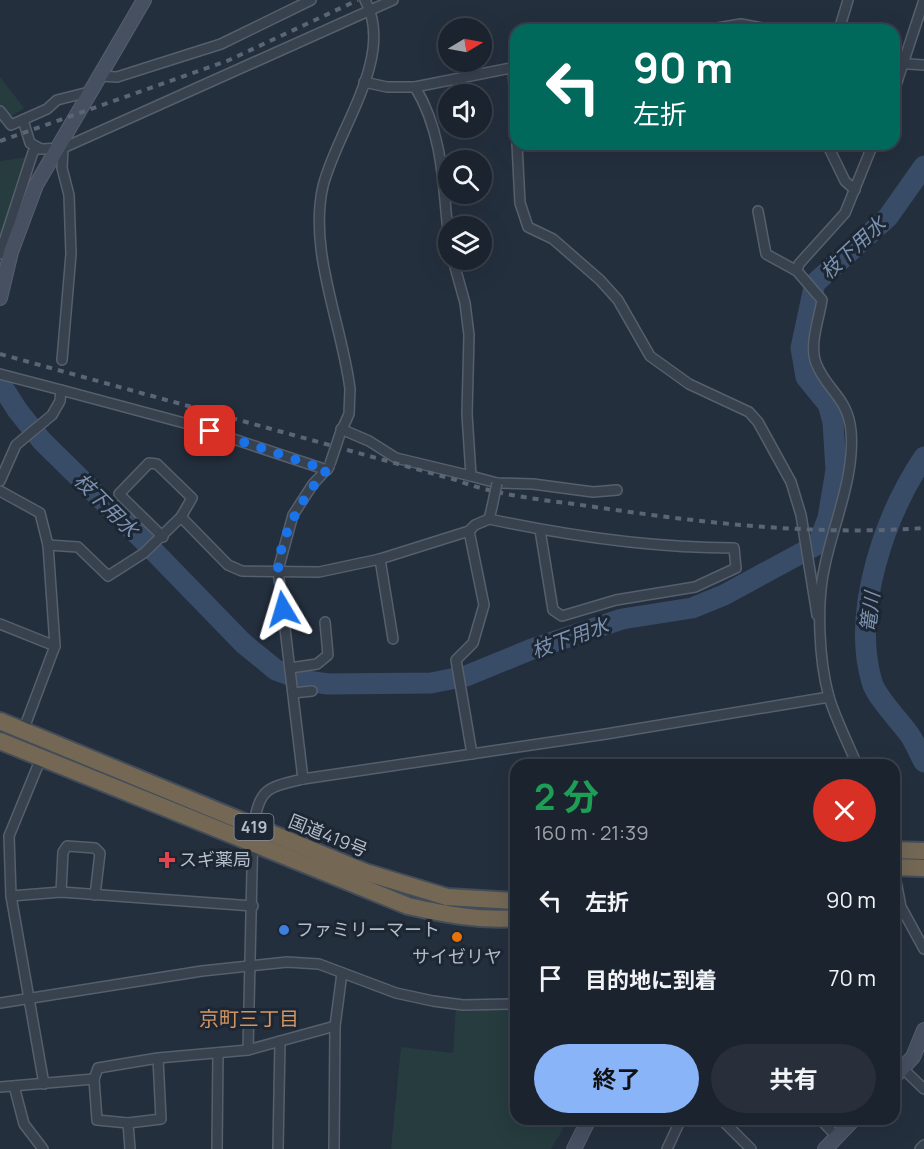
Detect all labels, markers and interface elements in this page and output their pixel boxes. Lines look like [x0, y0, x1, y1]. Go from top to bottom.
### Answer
north arrow [438, 18, 492, 72]
map controls [438, 18, 492, 270]
text: 90 m [633, 38, 733, 96]
icon: left [534, 48, 612, 126]
button: sound [438, 84, 492, 138]
text: 左折 [633, 95, 687, 132]
button: search [438, 150, 492, 204]
water label: 枝下用水 [814, 209, 893, 285]
button: layers [438, 216, 492, 270]
pin [184, 405, 235, 456]
icon: arrive [193, 414, 226, 447]
water label: 枝下用水 [69, 467, 146, 544]
position arrow [251, 577, 315, 641]
water label: 篭川 [854, 588, 886, 633]
water label: 枝下用水 [528, 610, 614, 664]
text: 2 分 [534, 772, 599, 821]
button: close [813, 779, 876, 842]
street label: 国道419号 [285, 808, 371, 862]
road number: 419 [234, 814, 274, 840]
text: 160 m · 21:39 [534, 819, 649, 846]
place label: スギ薬局 [179, 847, 251, 871]
marker: スギ薬局 [160, 853, 174, 867]
icon: left [534, 884, 567, 917]
text: 90 m [826, 885, 876, 915]
text: 左折 [585, 887, 629, 917]
place label: ファミリーマート [296, 917, 440, 941]
marker: ファミリーマート [277, 923, 291, 937]
marker: サイゼリヤ [450, 930, 464, 944]
place label: サイゼリヤ [412, 944, 502, 968]
icon: arrive [534, 962, 567, 995]
text: 70 m [828, 963, 876, 993]
text: 目的地に到着 [585, 965, 717, 995]
district label: 京町三丁目 [199, 1005, 299, 1032]
button: 終了 [534, 1044, 699, 1113]
button: 共有 [711, 1044, 876, 1113]

